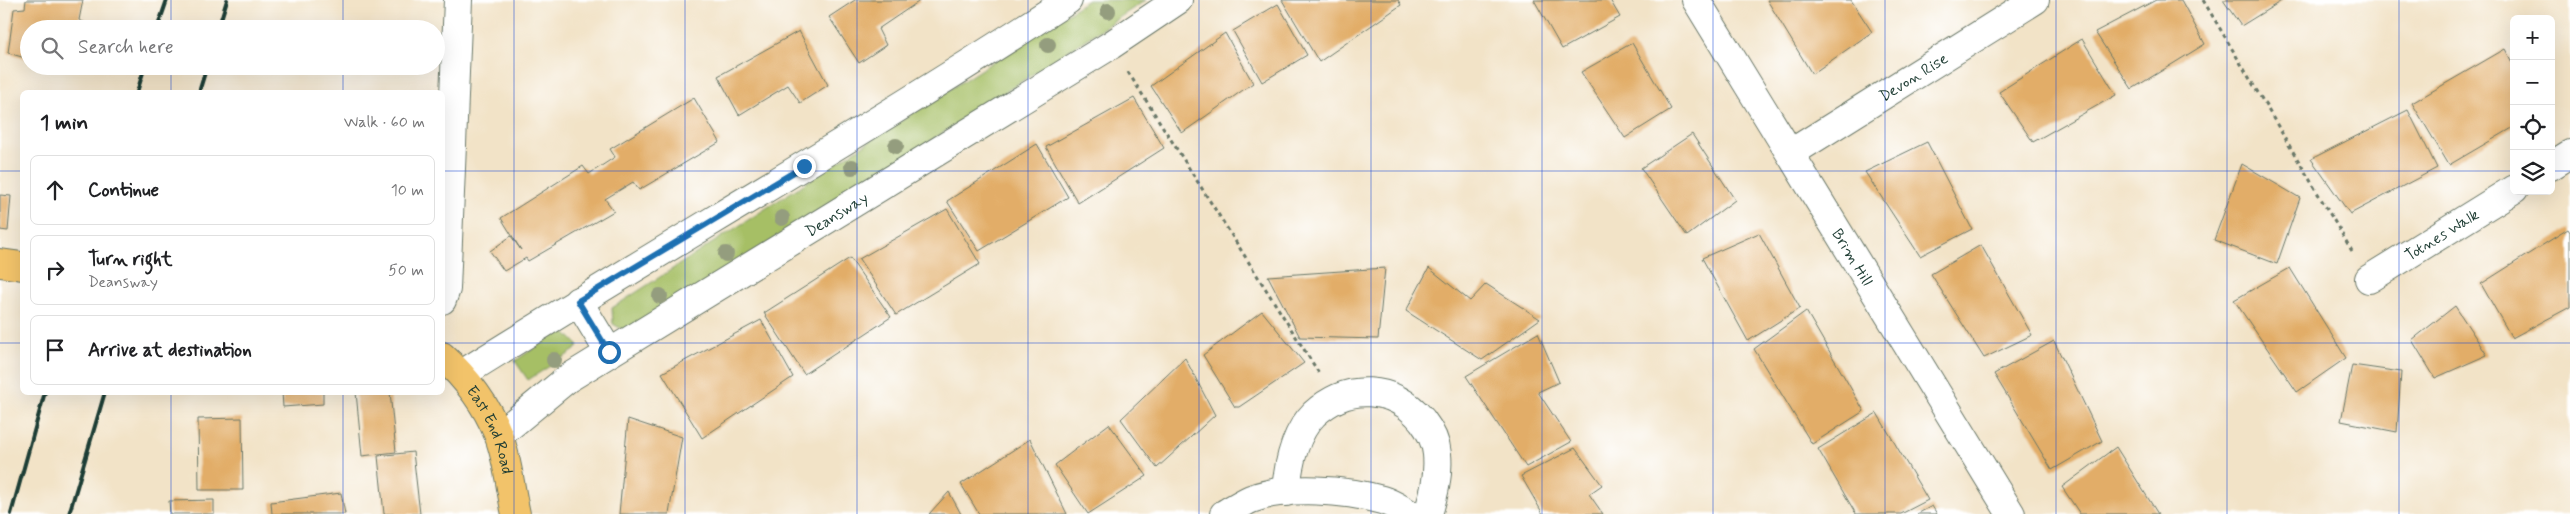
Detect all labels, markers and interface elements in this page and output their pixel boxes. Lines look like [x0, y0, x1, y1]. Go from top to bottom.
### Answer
map controls [2510, 15, 2555, 195]
button: + [2510, 15, 2555, 60]
search box [20, 20, 445, 75]
icon: search [38, 34, 66, 62]
text: Search here [78, 35, 174, 60]
street label: Devon Rise [1875, 48, 1952, 107]
button: − [2510, 60, 2555, 105]
button: locate [2510, 105, 2555, 150]
text: 1 min [40, 109, 88, 137]
text: Walk · 60 m [344, 112, 425, 133]
button: layers [2510, 150, 2555, 195]
route end [793, 155, 816, 178]
icon: ahead [41, 176, 69, 204]
text: Continue [88, 178, 159, 203]
text: 10 m [391, 180, 424, 201]
street label: Deansway [802, 188, 872, 242]
street label: Totnes Walk [2401, 205, 2483, 266]
street label: Brim Hill [1826, 225, 1878, 290]
text: Turn right [88, 247, 172, 272]
icon: right [41, 256, 69, 284]
text: 50 m [388, 260, 424, 281]
text: Deansway [88, 272, 158, 293]
icon: arrive [41, 336, 69, 364]
text: Arrive at destination [88, 338, 252, 363]
route start [598, 341, 621, 364]
street label: East End Road [461, 382, 517, 476]

